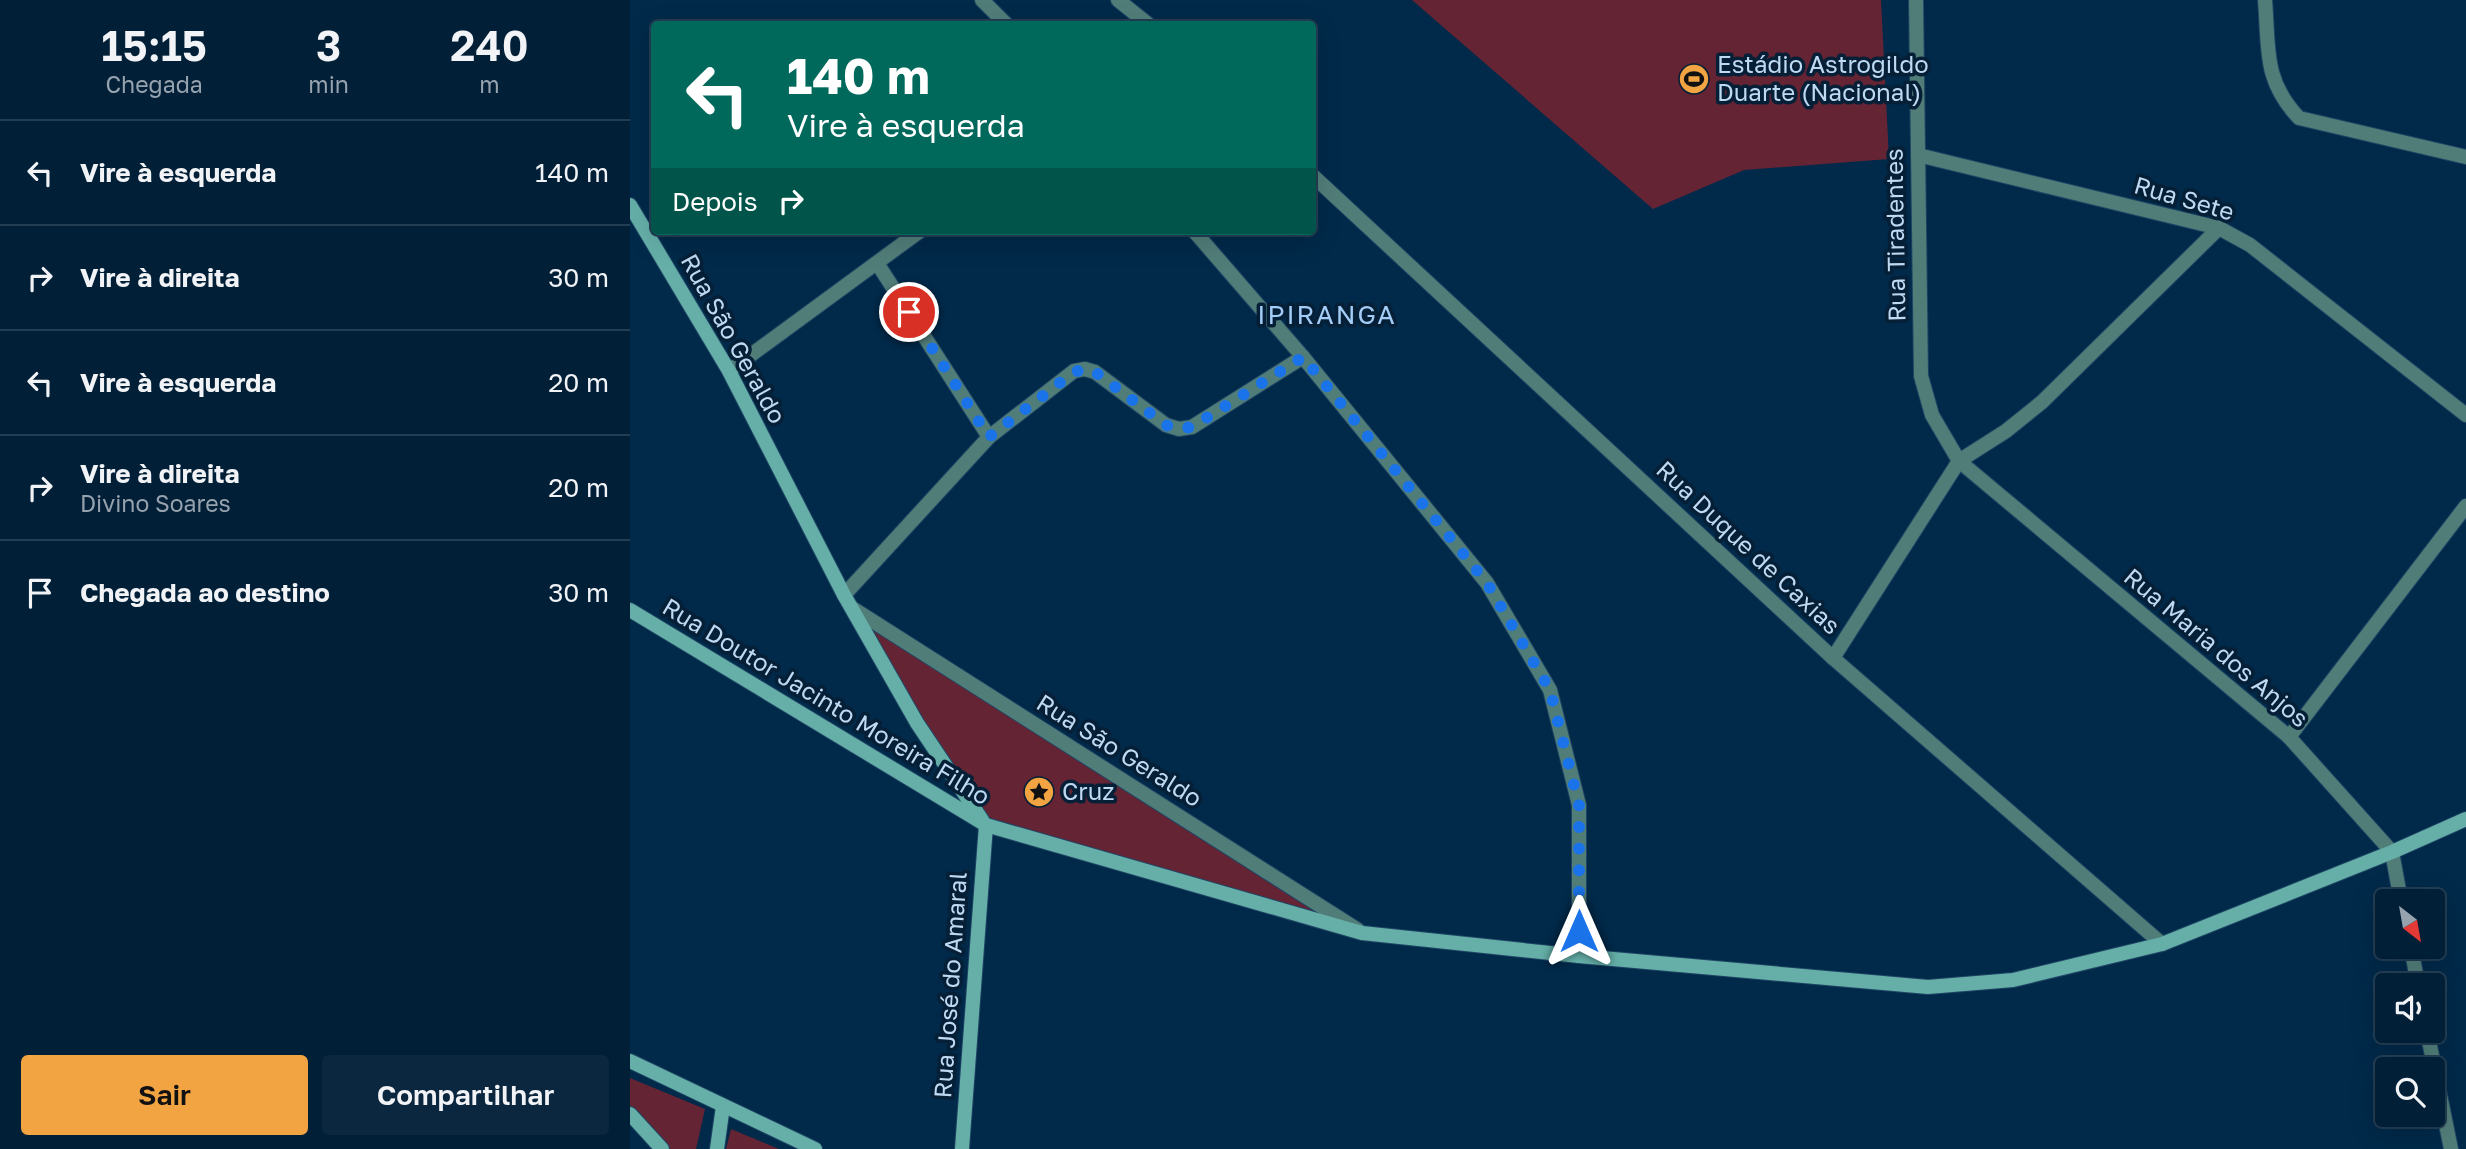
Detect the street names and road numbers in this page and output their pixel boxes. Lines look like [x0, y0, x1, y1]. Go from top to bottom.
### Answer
street label: Rua Tiradentes [1878, 148, 1911, 322]
street label: Rua Sete [2131, 169, 2238, 226]
street label: Rua São Geraldo [676, 248, 793, 428]
street label: Rua Duque de Caxias [1651, 454, 1847, 640]
street label: Rua Maria dos Anjos [2119, 561, 2315, 732]
street label: Rua Doutor Jacinto Moreira Filho [658, 591, 996, 810]
street label: Rua São Geraldo [1032, 687, 1208, 812]
street label: Rua José do Amaral [927, 871, 972, 1099]

